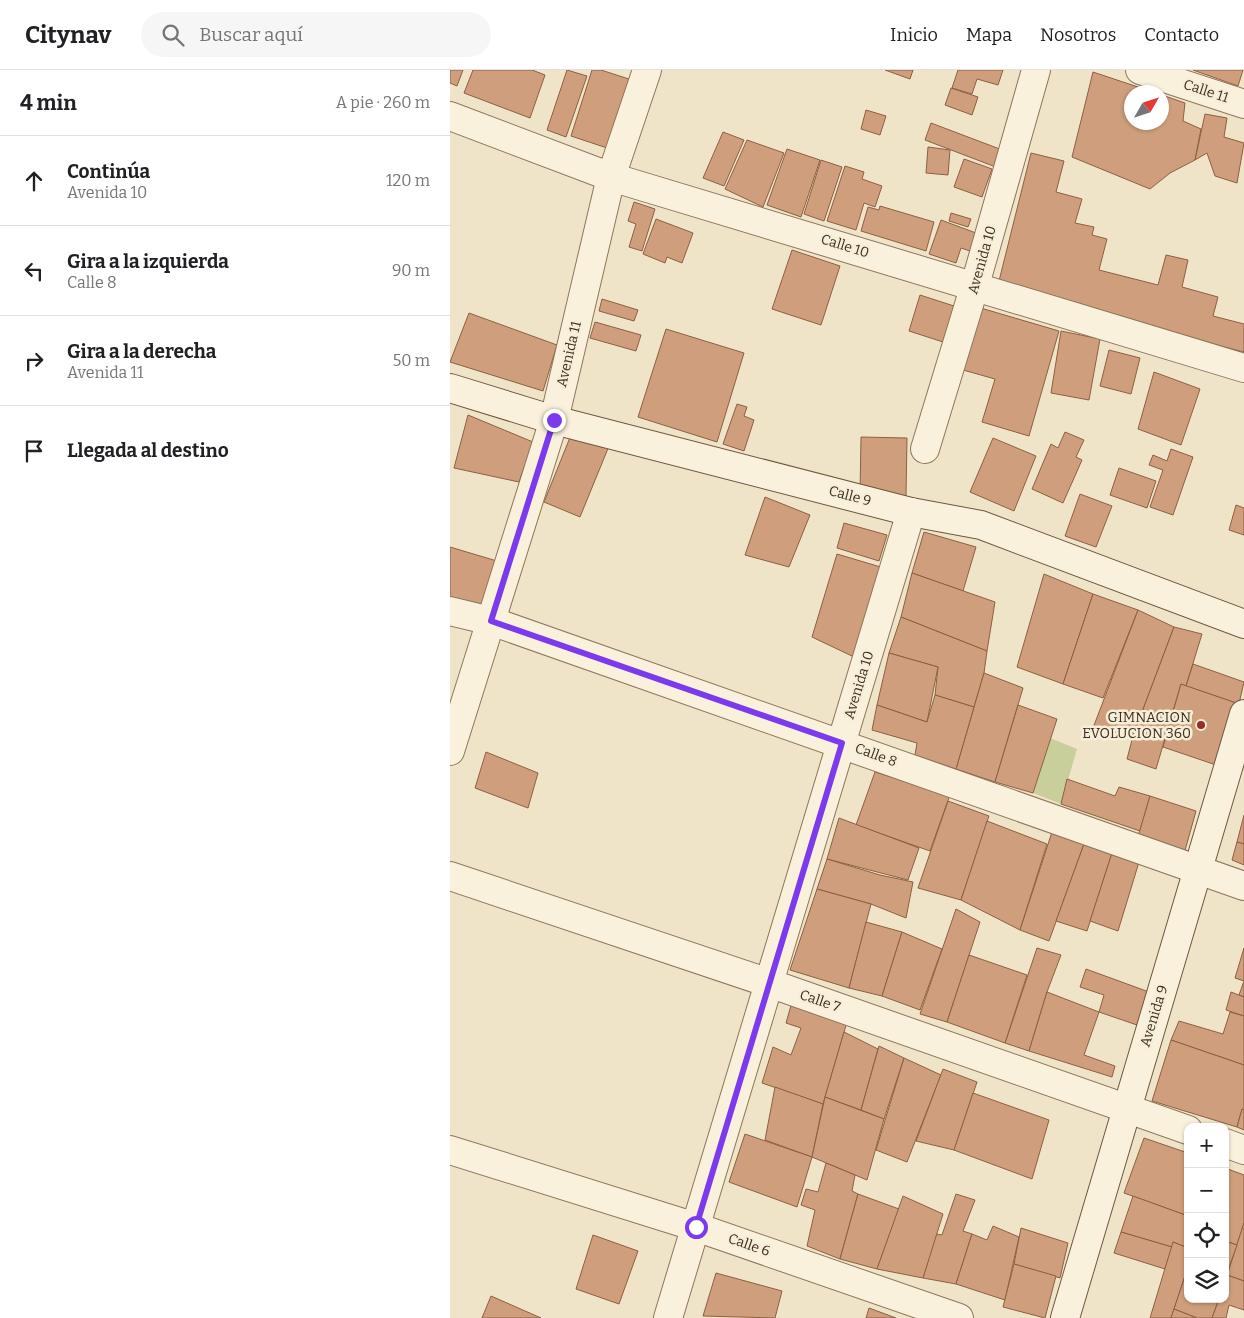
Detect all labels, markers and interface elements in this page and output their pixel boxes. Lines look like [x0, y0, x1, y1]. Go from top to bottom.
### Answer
search box [141, 12, 491, 57]
text: Citynav [25, 21, 111, 49]
icon: search [159, 21, 187, 49]
text: Buscar aquí [199, 23, 303, 46]
text: Inicio [890, 24, 938, 46]
text: Mapa [966, 24, 1012, 46]
text: Nosotros [1040, 24, 1116, 46]
text: Contacto [1144, 24, 1219, 46]
street label: Calle 11 [1181, 76, 1231, 106]
north arrow [1124, 85, 1169, 130]
text: 4 min [20, 90, 77, 116]
text: A pie · 260 m [336, 93, 430, 112]
text: Continúa [67, 160, 150, 183]
icon: ahead [20, 167, 48, 195]
text: 120 m [386, 171, 430, 190]
text: Avenida 10 [67, 183, 147, 202]
street label: Avenida 10 [964, 224, 1000, 296]
street label: Calle 10 [819, 231, 871, 261]
text: Gira a la izquierda [67, 250, 229, 273]
icon: left [20, 257, 48, 285]
text: 90 m [392, 261, 430, 280]
text: Calle 8 [67, 273, 117, 292]
street label: Avenida 11 [553, 319, 585, 389]
text: Gira a la derecha [67, 340, 216, 363]
icon: right [20, 347, 48, 375]
text: 50 m [393, 351, 430, 370]
text: Avenida 11 [67, 363, 144, 382]
route end [543, 409, 566, 432]
icon: arrive [20, 437, 48, 465]
text: Llegada al destino [67, 439, 229, 462]
street label: Calle 9 [827, 482, 873, 510]
street label: Avenida 10 [841, 649, 877, 721]
place label: GIMNACION EVOLUCION 360 [1082, 709, 1191, 742]
marker: GIMNACION EVOLUCION 360 [1195, 719, 1207, 731]
street label: Calle 8 [853, 740, 899, 770]
street label: Avenida 9 [1137, 983, 1171, 1049]
street label: Calle 7 [797, 986, 843, 1016]
map controls [1184, 1123, 1229, 1303]
button: + [1184, 1123, 1229, 1168]
button: − [1184, 1168, 1229, 1213]
button: locate [1184, 1213, 1229, 1258]
route start [685, 1216, 708, 1239]
street label: Calle 6 [726, 1230, 772, 1260]
button: layers [1184, 1258, 1229, 1303]

